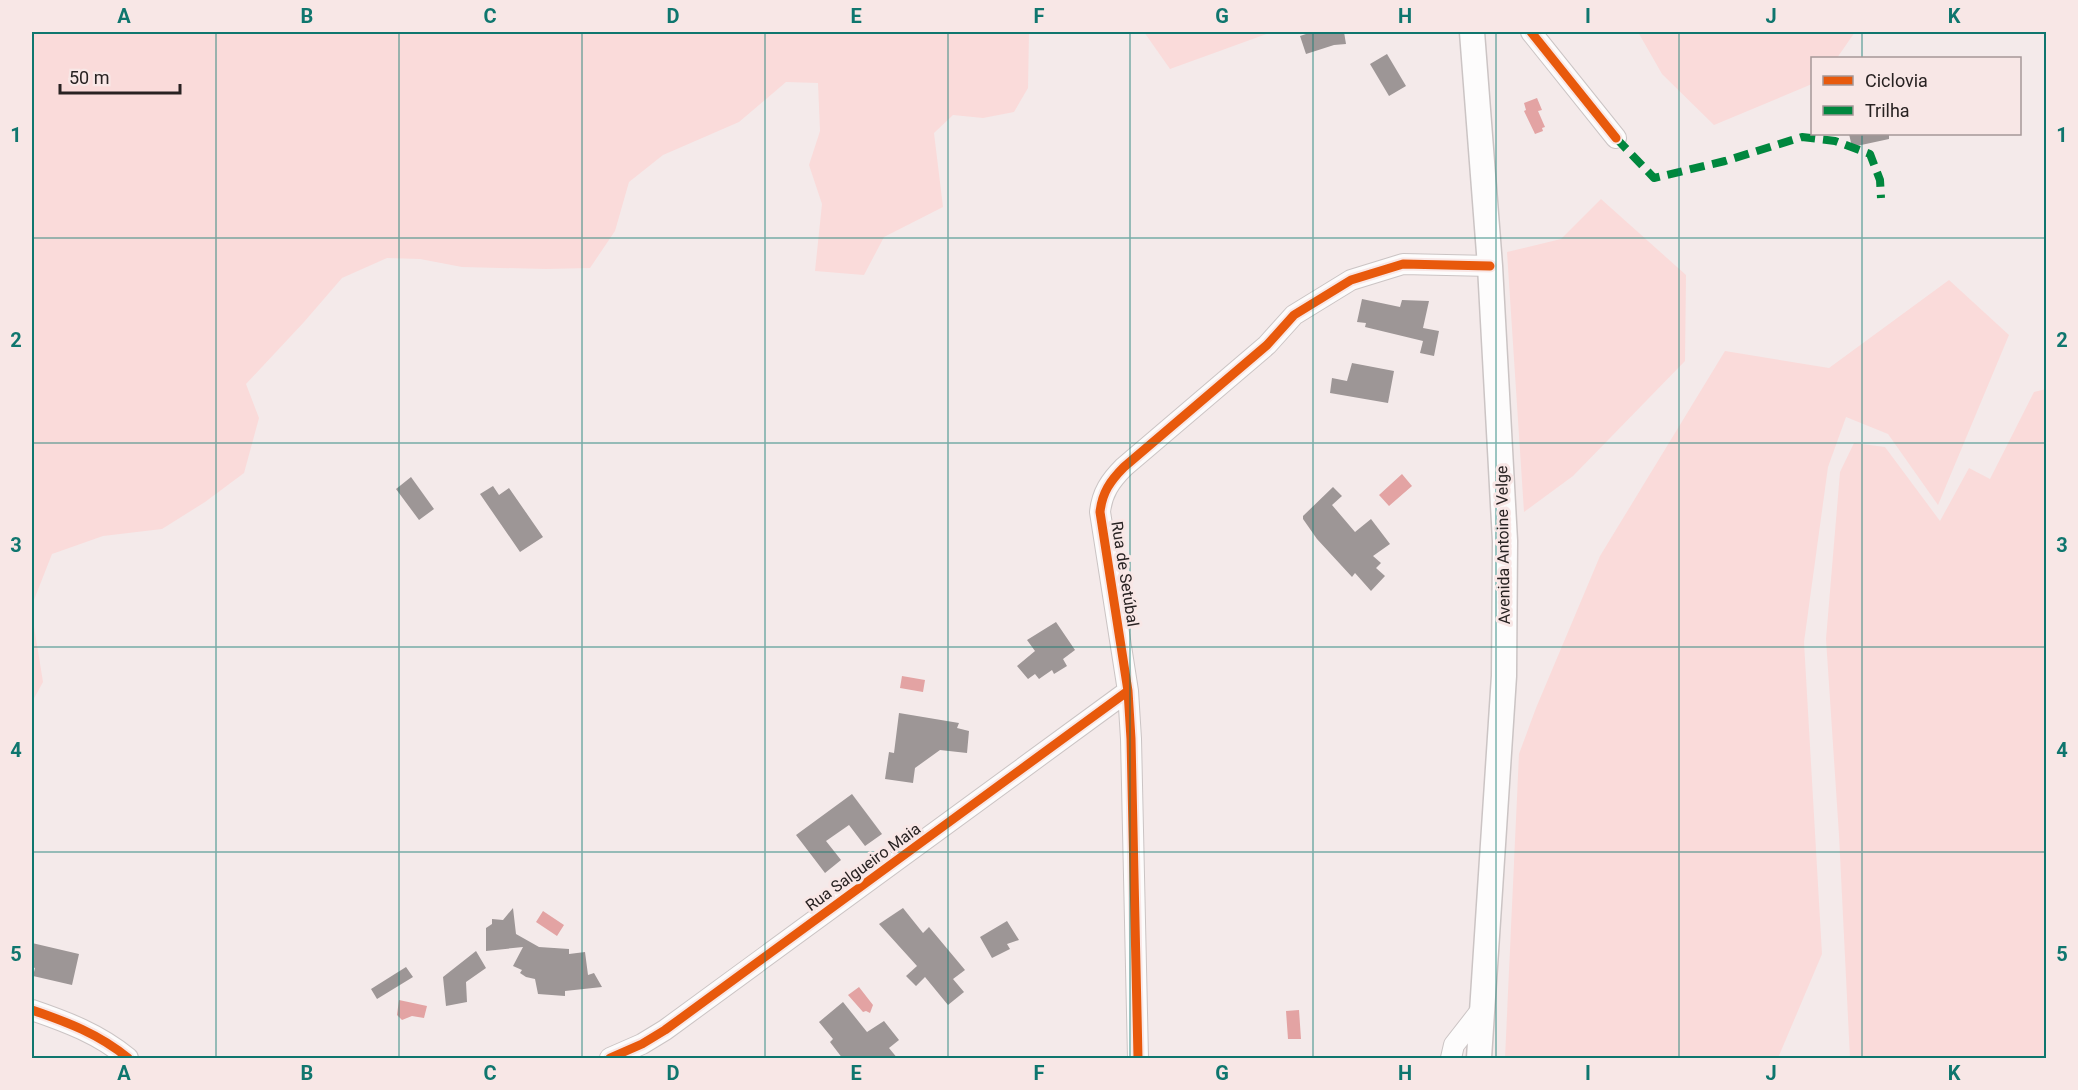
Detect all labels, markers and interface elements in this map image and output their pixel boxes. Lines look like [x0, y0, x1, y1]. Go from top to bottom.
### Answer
text: A [117, 4, 131, 28]
text: B [301, 4, 313, 28]
text: C [483, 4, 497, 28]
text: D [667, 4, 680, 28]
text: E [850, 4, 862, 28]
text: F [1034, 4, 1045, 28]
text: G [1215, 4, 1229, 28]
text: H [1398, 4, 1412, 28]
text: I [1585, 4, 1591, 28]
text: J [1765, 4, 1777, 28]
text: K [1948, 4, 1961, 28]
scale bar [60, 57, 180, 95]
legend [1811, 57, 2021, 135]
text: 50 m [69, 67, 109, 88]
text: Ciclovia [1865, 70, 1928, 91]
text: Trilha [1865, 100, 1910, 121]
text: 1 [10, 123, 22, 147]
text: 1 [2056, 123, 2068, 147]
text: 2 [10, 328, 22, 352]
text: 2 [2056, 328, 2068, 352]
street label: Avenida Antoine Velge [1492, 465, 1514, 625]
street label: Rua de Setúbal [1107, 520, 1143, 628]
text: 3 [10, 533, 22, 557]
text: 3 [2056, 533, 2068, 557]
text: 4 [10, 738, 22, 762]
text: 4 [2056, 738, 2068, 762]
street label: Rua Salgueiro Maia [802, 819, 924, 915]
text: 5 [10, 942, 22, 966]
text: 5 [2056, 942, 2068, 966]
text: A [117, 1061, 131, 1085]
text: B [301, 1061, 313, 1085]
text: C [483, 1061, 497, 1085]
text: D [667, 1061, 680, 1085]
text: E [850, 1061, 862, 1085]
text: F [1034, 1061, 1045, 1085]
text: G [1215, 1061, 1229, 1085]
text: H [1398, 1061, 1412, 1085]
text: I [1585, 1061, 1591, 1085]
text: J [1765, 1061, 1777, 1085]
text: K [1948, 1061, 1961, 1085]

